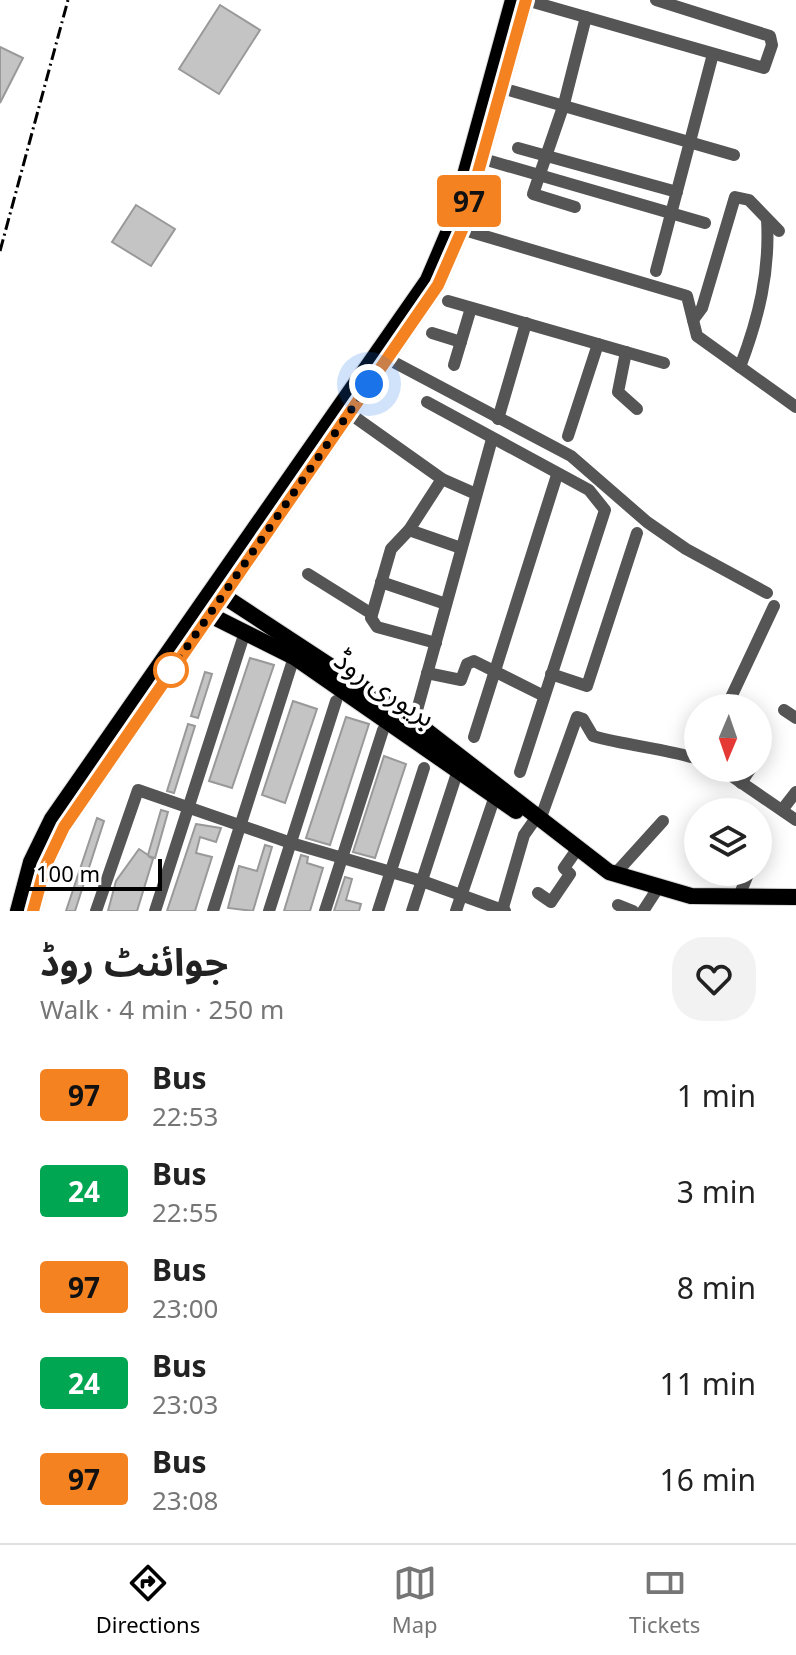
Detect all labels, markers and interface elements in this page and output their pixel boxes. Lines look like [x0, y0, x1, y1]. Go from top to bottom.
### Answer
line badge: 97 [433, 175, 505, 227]
text: 97 [453, 182, 485, 220]
your location [349, 364, 389, 404]
street label: بریوری روڈ [328, 639, 444, 735]
unlabelled marker [154, 653, 188, 687]
north arrow [684, 694, 772, 782]
map controls [684, 694, 772, 886]
button: layers [684, 798, 772, 886]
scale bar [24, 855, 162, 891]
text: 100 m [36, 858, 100, 888]
text: جوائنٹ روڈ [40, 935, 228, 987]
button: heart [672, 937, 756, 1021]
text: Walk · 4 min · 250 m [40, 991, 284, 1027]
text: Bus [152, 1057, 207, 1098]
text: 1 min [677, 1075, 756, 1116]
text: 97 [68, 1076, 100, 1114]
text: 22:53 [152, 1098, 218, 1134]
text: Bus [152, 1153, 207, 1194]
text: 3 min [677, 1171, 756, 1212]
text: 24 [68, 1172, 100, 1210]
text: 22:55 [152, 1194, 218, 1230]
text: Bus [152, 1249, 207, 1290]
text: 8 min [677, 1267, 756, 1308]
text: 97 [68, 1268, 100, 1306]
text: 23:00 [152, 1290, 218, 1326]
text: Bus [152, 1345, 207, 1386]
text: 11 min [660, 1363, 756, 1404]
text: 24 [68, 1364, 100, 1402]
text: 23:03 [152, 1386, 218, 1422]
text: Bus [152, 1441, 207, 1482]
text: 16 min [660, 1459, 756, 1500]
text: 97 [68, 1460, 100, 1498]
text: 23:08 [152, 1482, 218, 1518]
tab: Directions [96, 1561, 200, 1639]
tab: Map [392, 1561, 438, 1639]
tab: Tickets [629, 1561, 700, 1639]

